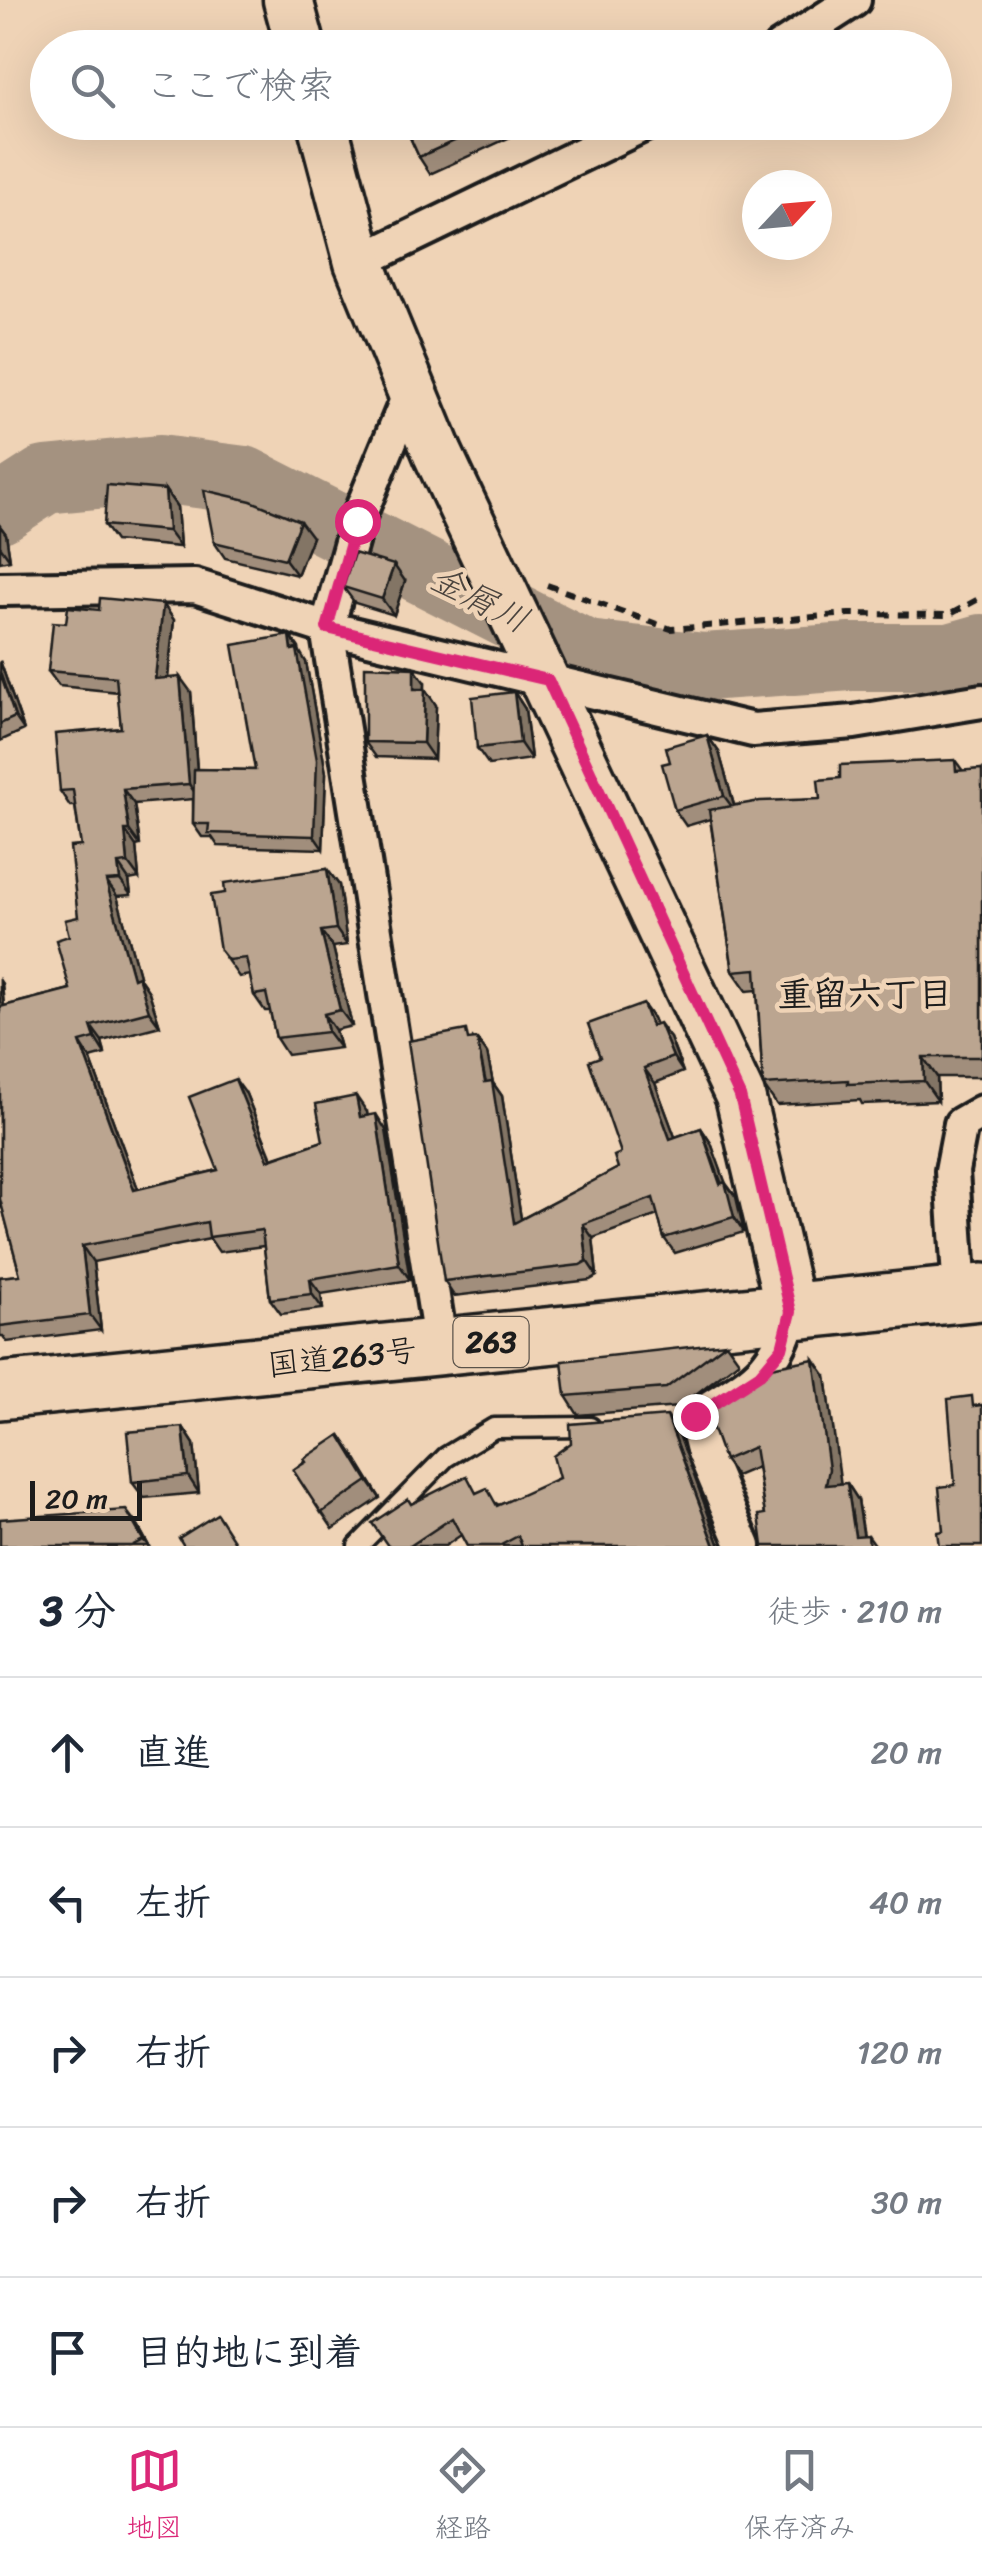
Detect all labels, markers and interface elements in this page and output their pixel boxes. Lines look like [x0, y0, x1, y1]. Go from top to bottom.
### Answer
search box [30, 30, 952, 140]
text: ここで検索 [145, 52, 335, 119]
icon: search [65, 58, 120, 113]
north arrow [742, 170, 832, 260]
route start [335, 499, 381, 545]
water label: 金屑川 [419, 548, 541, 650]
district label: 重留六丁目 [777, 963, 953, 1025]
road number: 263 [454, 1317, 528, 1367]
street label: 国道263号 [264, 1321, 420, 1394]
route end [673, 1394, 719, 1440]
text: 20 m [45, 1474, 108, 1523]
scale bar [30, 1476, 142, 1521]
text: 3 分 [40, 1574, 116, 1648]
text: 徒歩 · 210 m [767, 1583, 942, 1640]
text: 直進 [135, 1719, 211, 1786]
text: 20 m [870, 1724, 942, 1781]
icon: ahead [40, 1725, 95, 1780]
text: 左折 [135, 1869, 211, 1936]
text: 40 m [869, 1874, 942, 1931]
icon: left [40, 1875, 95, 1930]
text: 右折 [135, 2019, 211, 2086]
text: 120 m [857, 2024, 942, 2081]
icon: right [40, 2025, 95, 2080]
text: 右折 [135, 2169, 211, 2236]
text: 30 m [871, 2174, 942, 2231]
icon: right [40, 2175, 95, 2230]
text: 目的地に到着 [135, 2319, 363, 2386]
icon: arrive [40, 2325, 95, 2380]
tab: 地図 [126, 2443, 182, 2552]
tab: 経路 [435, 2443, 491, 2552]
tab: 保存済み [744, 2443, 856, 2552]

